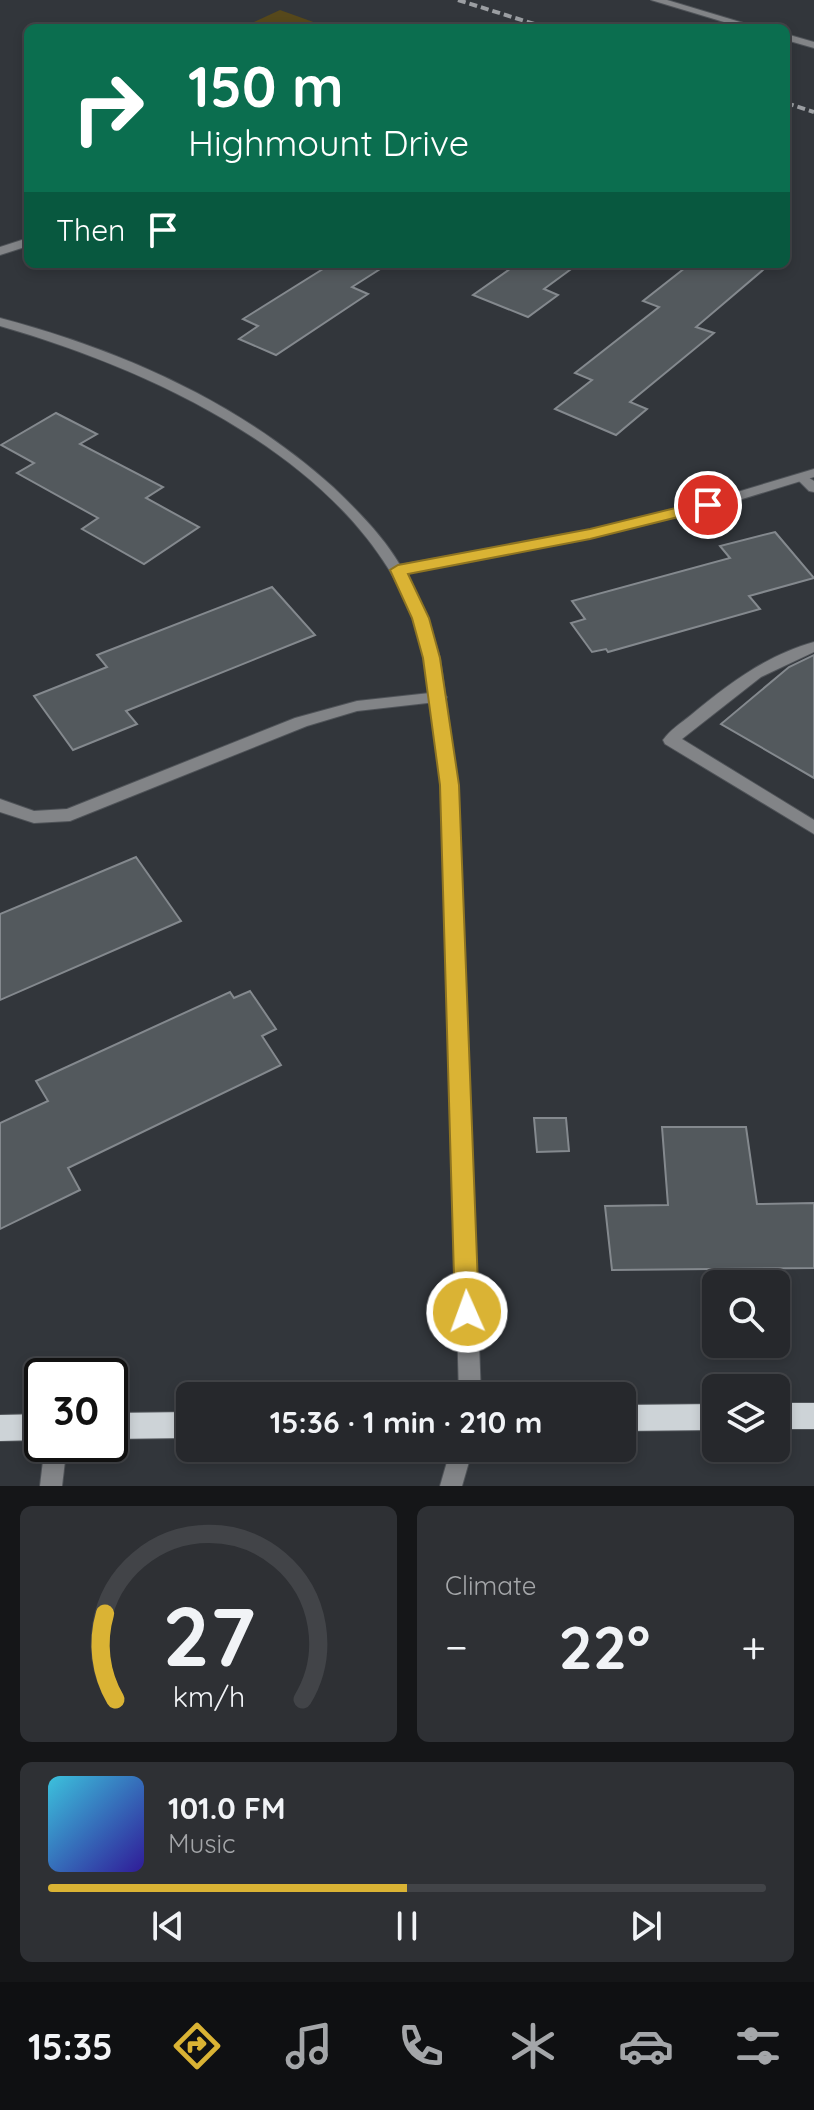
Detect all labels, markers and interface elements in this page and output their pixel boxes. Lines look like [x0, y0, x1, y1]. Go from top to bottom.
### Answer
text: 150 m [188, 51, 344, 121]
icon: right [56, 56, 160, 160]
text: Highmount Drive [188, 120, 469, 165]
icon: arrive [141, 208, 185, 252]
text: Then [56, 211, 125, 249]
pin [674, 471, 742, 539]
icon: arrive [686, 483, 730, 527]
position arrow [425, 1270, 509, 1354]
map controls [702, 1270, 790, 1462]
button: search [702, 1270, 790, 1358]
speed limit sign: 30 [24, 1358, 128, 1462]
button: layers [702, 1374, 790, 1462]
text: 15:36 · 1 min · 210 m [270, 1403, 542, 1441]
text: Climate [445, 1569, 536, 1602]
text: 27 [162, 1583, 255, 1687]
text: 22° [559, 1609, 650, 1684]
text: − [445, 1619, 468, 1674]
text: + [741, 1619, 766, 1674]
text: km/h [172, 1678, 245, 1714]
text: 101.0 FM [168, 1789, 285, 1827]
text: Music [168, 1827, 236, 1860]
icon: previous [146, 1904, 190, 1948]
icon: pause [385, 1904, 429, 1948]
icon: next [624, 1904, 668, 1948]
icon: directions [169, 2018, 225, 2074]
icon: music [281, 2018, 337, 2074]
icon: phone [393, 2018, 449, 2074]
icon: climate [505, 2018, 561, 2074]
icon: car [618, 2018, 674, 2074]
icon: filters [730, 2018, 786, 2074]
text: 15:35 [28, 2024, 113, 2069]

